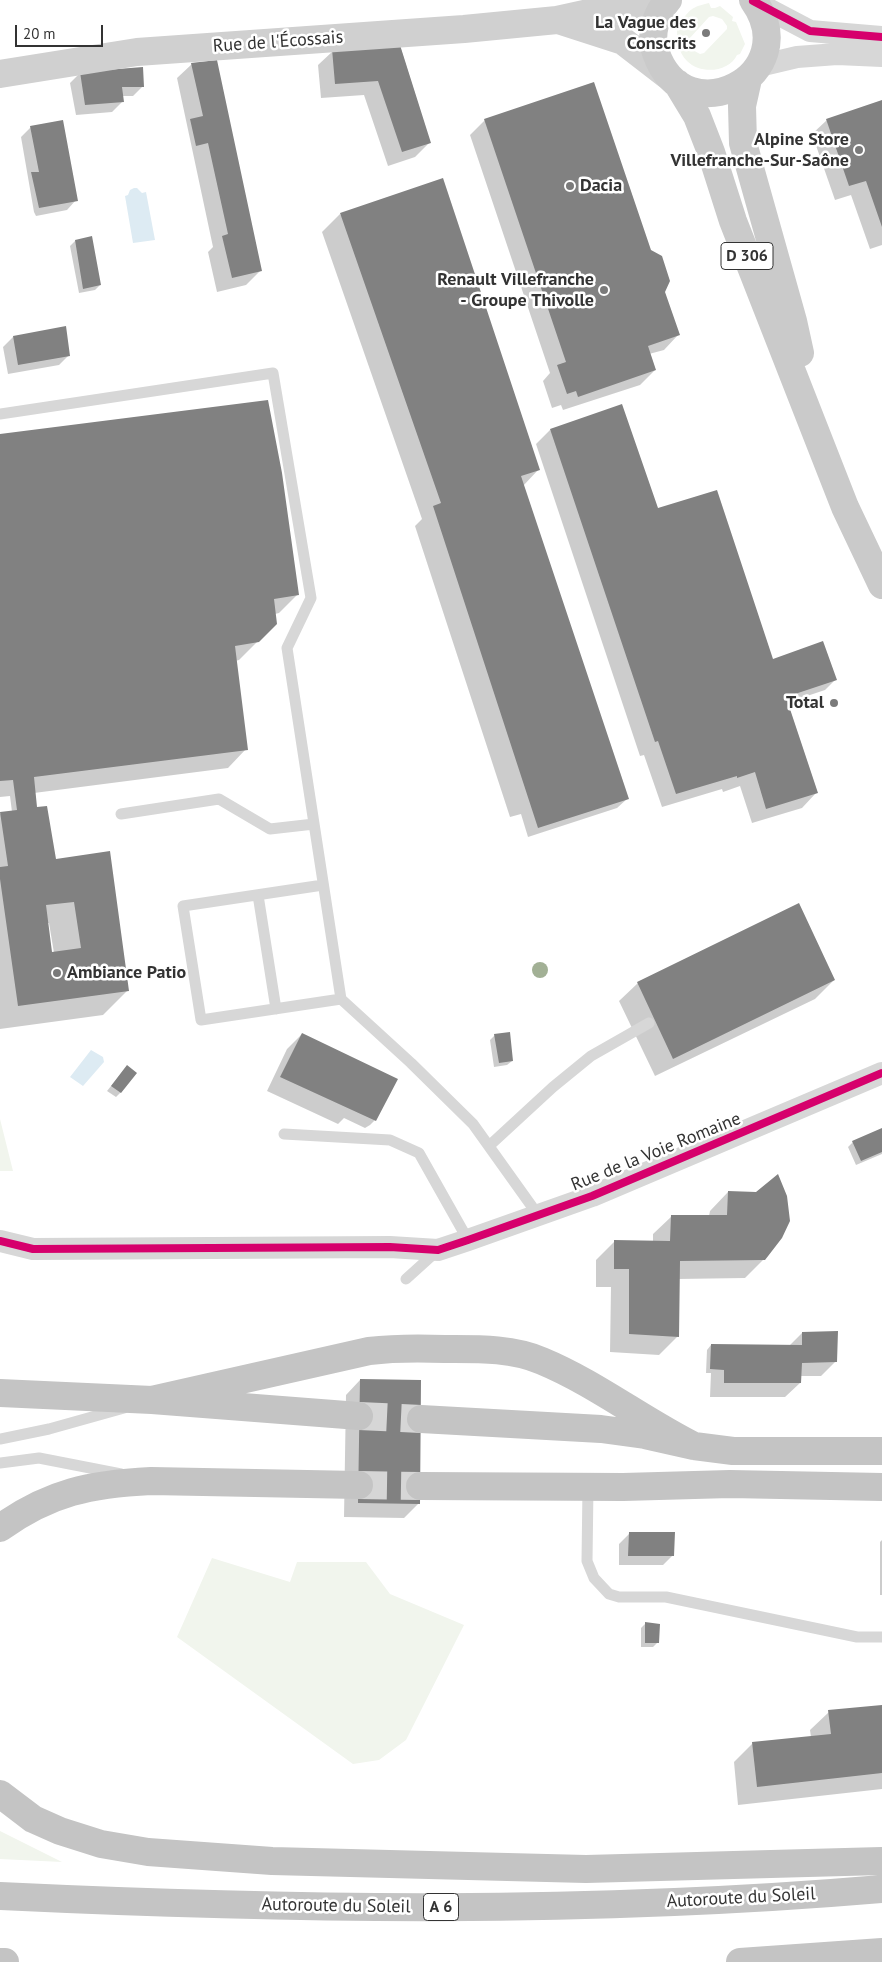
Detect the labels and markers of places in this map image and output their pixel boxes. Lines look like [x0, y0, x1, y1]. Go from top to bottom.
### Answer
place label: La Vague des Conscrits [595, 12, 696, 54]
marker: La Vague des Conscrits [700, 27, 712, 39]
place label: Alpine Store Villefranche-Sur-Saône [670, 129, 849, 172]
marker: Alpine Store Villefranche-Sur-Saône [853, 144, 865, 156]
place label: Dacia [580, 175, 622, 197]
marker: Dacia [564, 180, 576, 192]
place label: Renault Villefranche - Groupe Thivolle [437, 269, 594, 312]
marker: Renault Villefranche - Groupe Thivolle [598, 284, 610, 296]
place label: Total [786, 692, 824, 714]
marker: Total [828, 697, 840, 709]
place label: Ambiance Patio [67, 962, 186, 984]
marker: Ambiance Patio [51, 967, 63, 979]

